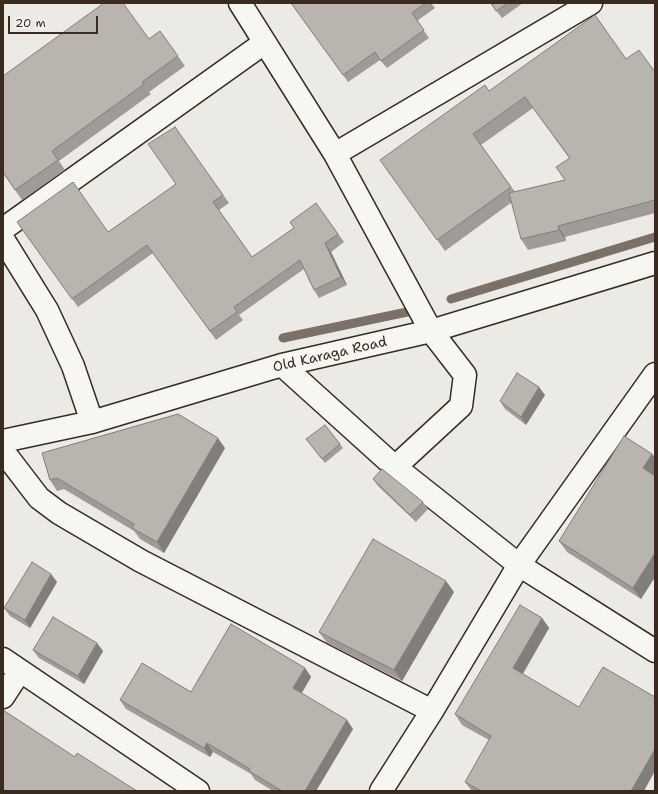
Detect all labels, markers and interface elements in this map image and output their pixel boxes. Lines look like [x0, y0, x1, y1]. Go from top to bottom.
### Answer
scale bar [10, 8, 100, 34]
text: 20 m [15, 15, 46, 31]
street label: Old Karaga Road [271, 334, 389, 376]

